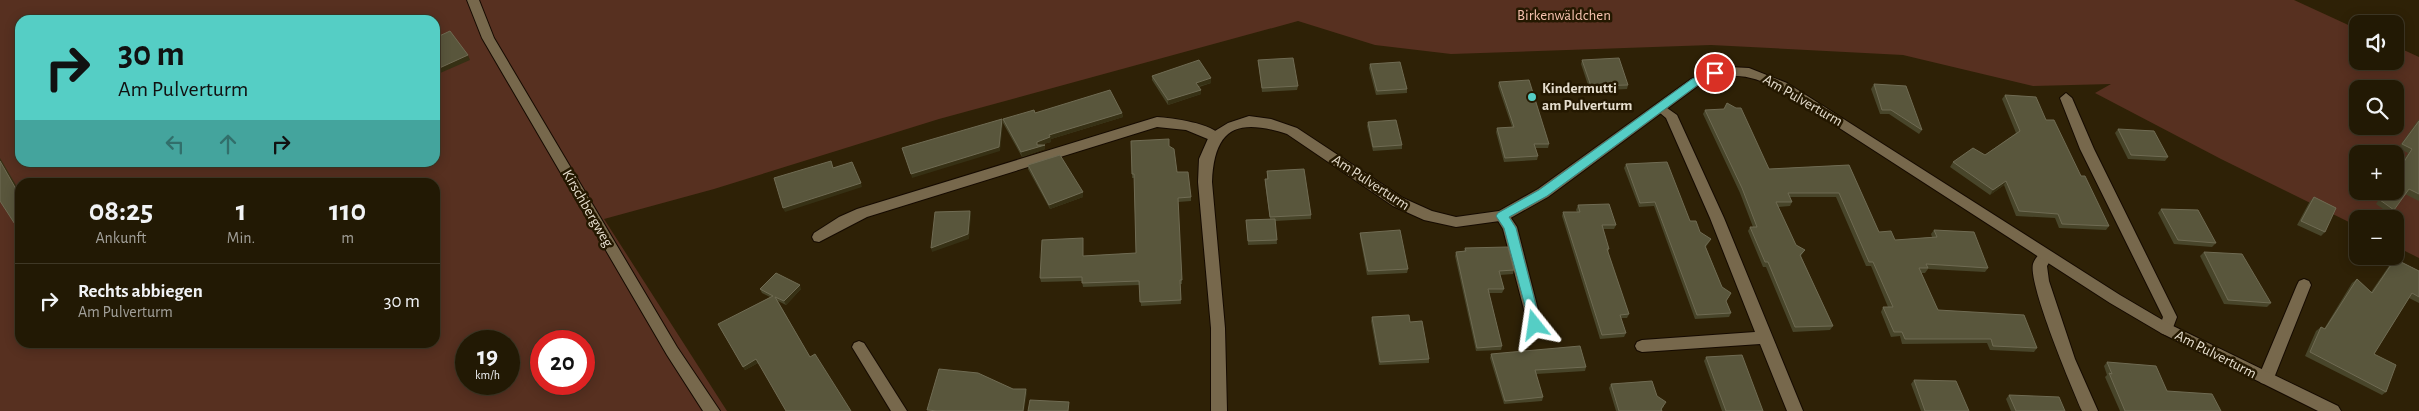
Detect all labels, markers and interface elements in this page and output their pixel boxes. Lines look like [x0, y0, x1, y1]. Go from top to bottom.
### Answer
park label: Birkenwäldchen [1517, 8, 1611, 23]
map controls [2349, 15, 2404, 265]
button: sound [2349, 15, 2404, 70]
icon: right [35, 35, 100, 100]
text: 30 m [118, 37, 185, 72]
pin [1694, 52, 1736, 94]
icon: arrive [1701, 59, 1729, 87]
street label: Am Pulverturm [1760, 72, 1845, 129]
text: Am Pulverturm [118, 78, 248, 100]
button: search [2349, 80, 2404, 135]
place label: Kindermutti am Pulverturm [1542, 81, 1632, 113]
marker: Kindermutti am Pulverturm [1526, 91, 1538, 103]
icon: left [161, 130, 189, 158]
icon: ahead [214, 130, 242, 158]
icon: right [267, 130, 295, 158]
button: + [2349, 145, 2404, 200]
street label: Am Pulverturm [1329, 152, 1412, 213]
street label: Kirschbergweg [559, 167, 616, 250]
text: 08:25 [89, 196, 153, 226]
text: 1 [236, 196, 246, 226]
text: 110 [329, 196, 366, 226]
button: − [2349, 210, 2404, 265]
text: Ankunft [96, 230, 146, 246]
text: Min. [227, 230, 255, 246]
text: m [341, 230, 354, 246]
text: Rechts abbiegen [78, 282, 203, 301]
icon: right [35, 287, 63, 315]
text: 30 m [384, 292, 420, 311]
position arrow [1508, 298, 1560, 350]
text: Am Pulverturm [78, 304, 173, 320]
street label: Am Pulverturm [2173, 328, 2259, 381]
speed limit sign: 20 [530, 330, 595, 395]
text: 19 [477, 344, 498, 369]
text: km/h [475, 369, 500, 381]

